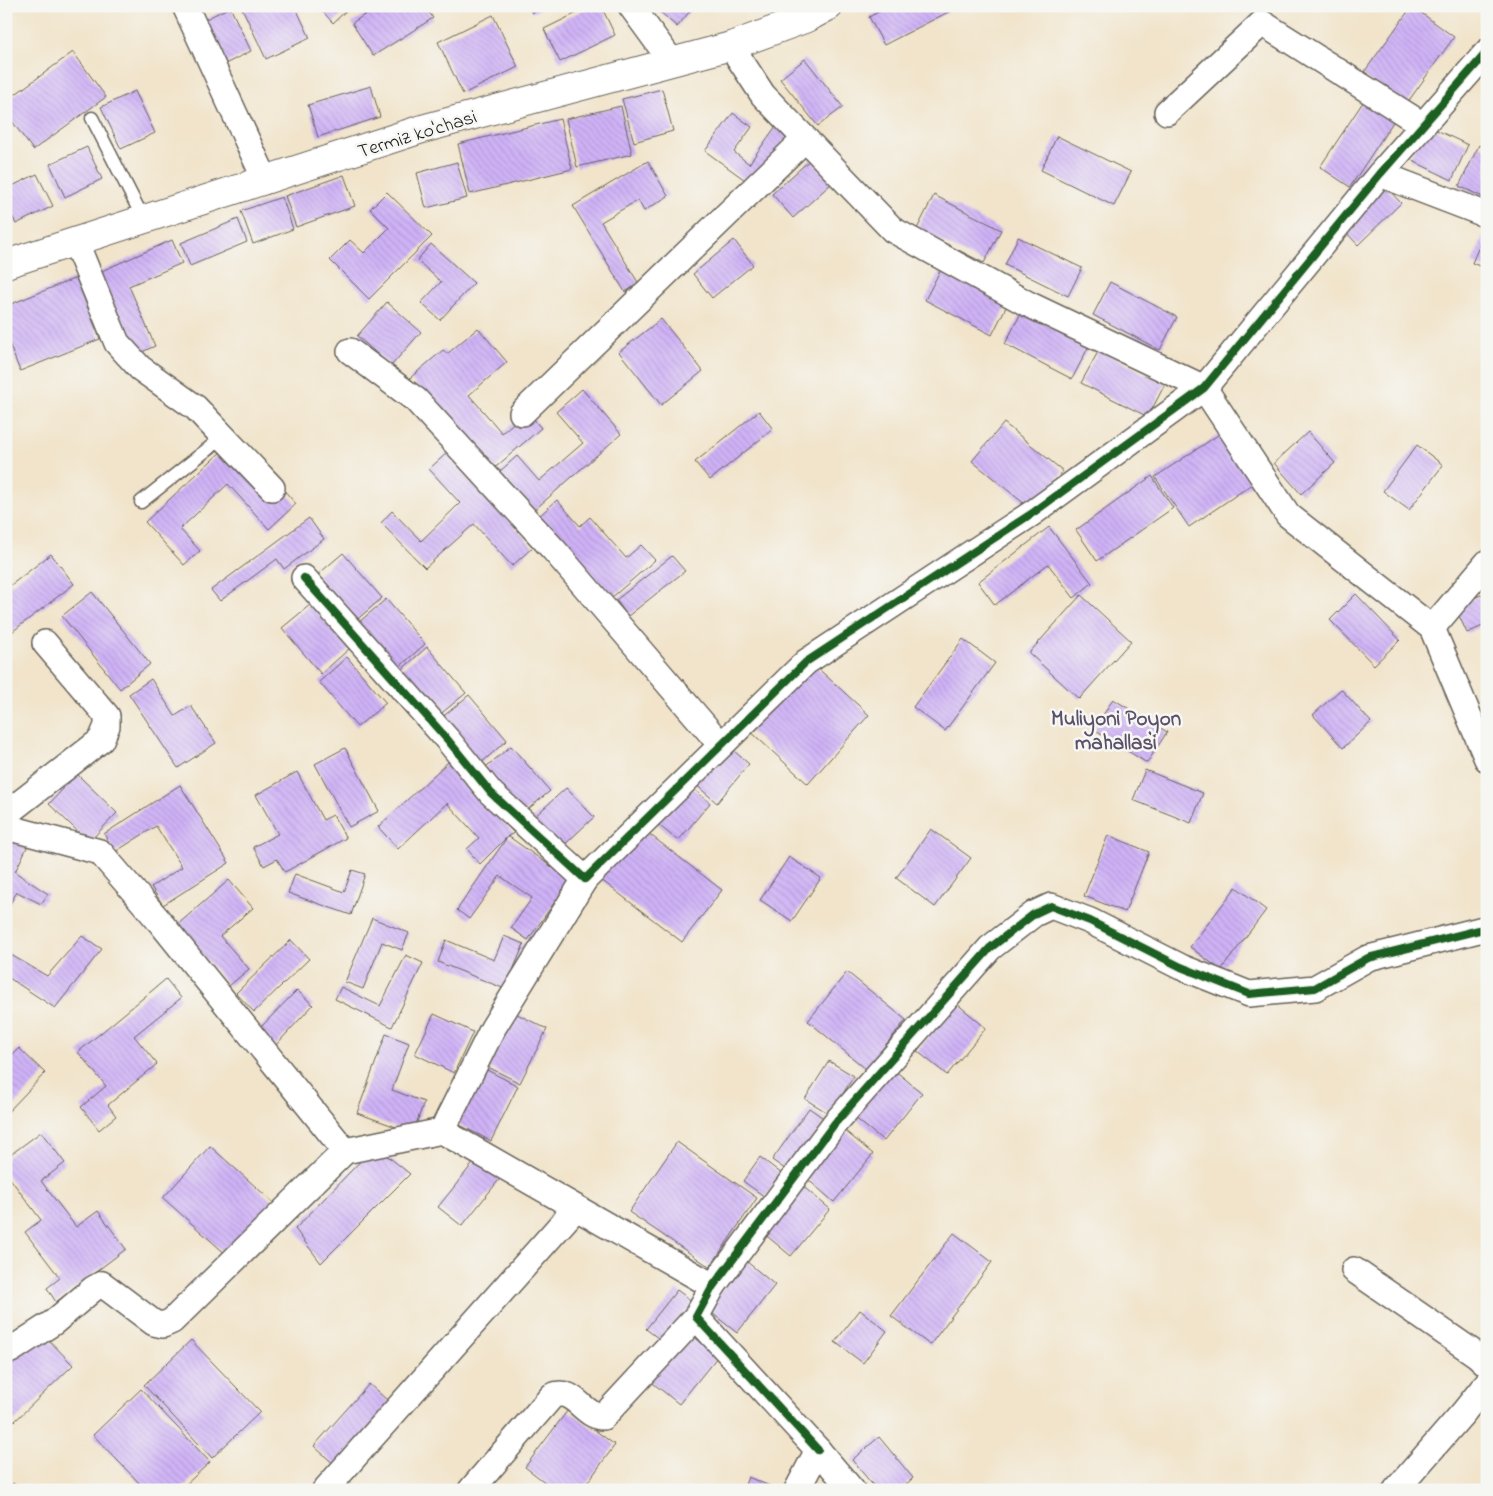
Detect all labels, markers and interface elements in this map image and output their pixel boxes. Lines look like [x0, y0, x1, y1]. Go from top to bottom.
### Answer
street label: Termiz ko'chasi [355, 103, 481, 167]
district label: Muliyoni Poyon mahallasi [1051, 705, 1181, 759]

